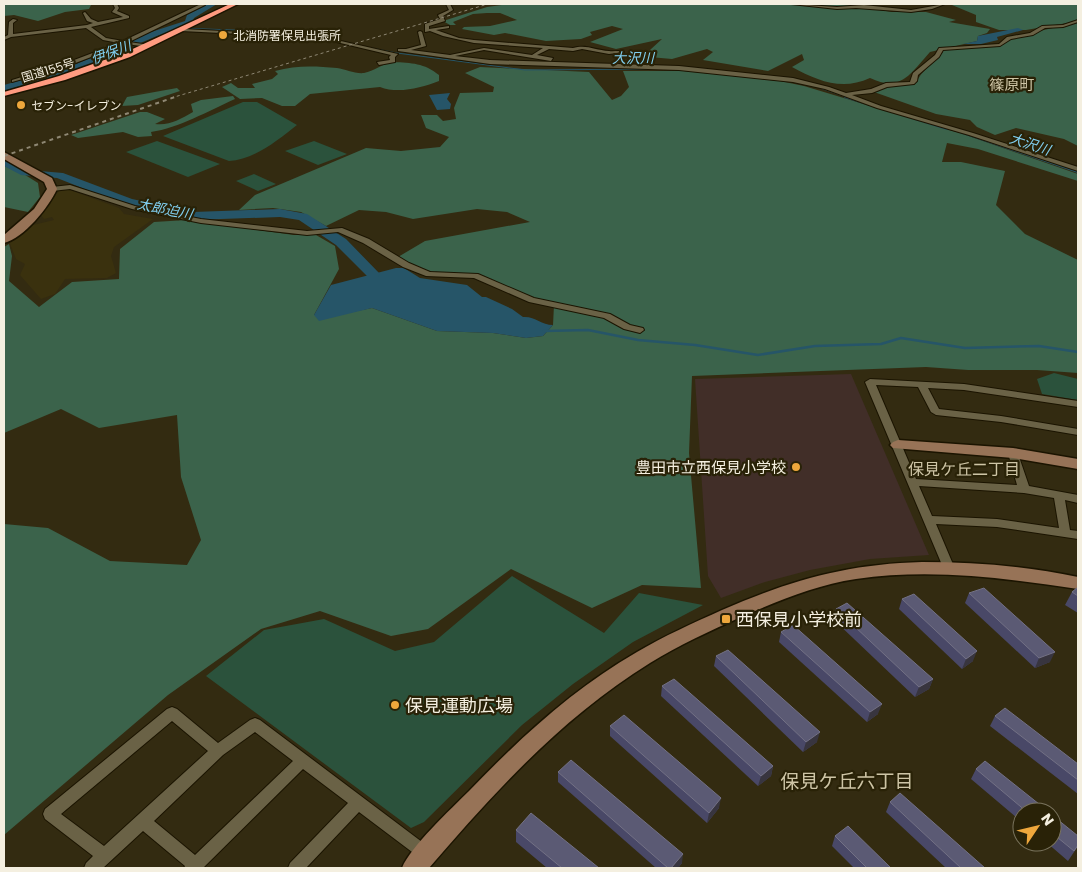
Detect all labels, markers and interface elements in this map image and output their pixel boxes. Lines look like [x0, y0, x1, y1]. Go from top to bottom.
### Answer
place label: 北消防署保見出張所 [233, 27, 341, 44]
marker: 北消防署保見出張所 [217, 29, 229, 41]
water label: 伊保川 [88, 34, 136, 69]
water label: 大沢川 [612, 48, 656, 68]
street label: 国道155号 [19, 54, 77, 86]
district label: 篠原町 [989, 74, 1035, 95]
place label: セブン-イレブン [31, 97, 122, 114]
marker: セブン-イレブン [15, 99, 27, 111]
water label: 大沢川 [1007, 128, 1055, 161]
water label: 太郎迫川 [136, 194, 196, 225]
place label: 豊田市立西保見小学校 [636, 457, 786, 478]
district label: 保見ケ丘二丁目 [908, 458, 1020, 481]
marker: 豊田市立西保見小学校 [790, 461, 802, 473]
place label: 西保見小学校前 [736, 607, 862, 632]
marker: 西保見小学校前 [720, 613, 732, 625]
place label: 保見運動広場 [405, 693, 513, 718]
marker: 保見運動広場 [389, 699, 401, 711]
district label: 保見ケ丘六丁目 [780, 768, 914, 795]
north arrow [1012, 802, 1062, 852]
text: N [1036, 809, 1059, 830]

